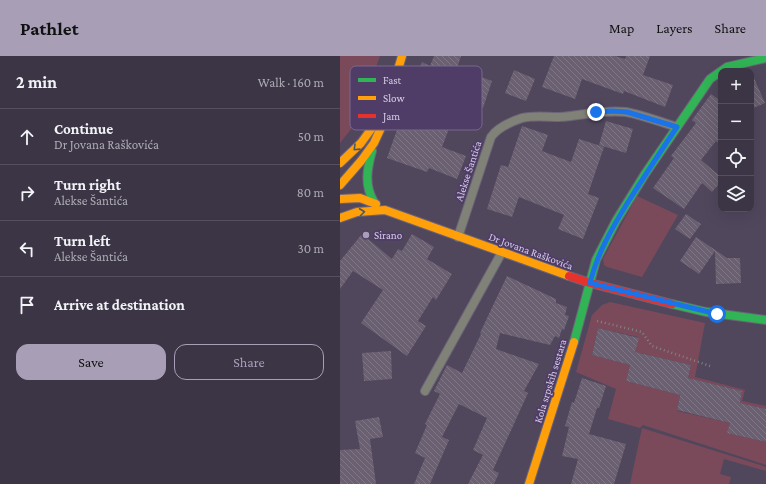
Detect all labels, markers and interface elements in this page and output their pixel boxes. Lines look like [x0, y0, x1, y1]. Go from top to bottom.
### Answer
text: Pathlet [20, 18, 78, 39]
text: Map [609, 20, 634, 36]
text: Layers [656, 20, 693, 36]
text: Share [715, 20, 746, 36]
legend [350, 66, 482, 130]
map controls [718, 68, 754, 212]
button: + [718, 68, 754, 104]
text: 2 min [16, 73, 57, 92]
text: Fast [383, 74, 402, 86]
text: Walk · 160 m [258, 75, 324, 90]
text: Slow [383, 92, 405, 104]
route end [587, 103, 605, 121]
button: − [718, 104, 754, 140]
text: Jam [382, 110, 400, 123]
text: Continue [54, 121, 113, 137]
icon: ahead [16, 126, 38, 148]
text: 50 m [298, 129, 324, 144]
text: Dr Jovana Raškovića [54, 137, 159, 152]
street label: Alekse Šantića [453, 139, 483, 203]
button: locate [718, 140, 754, 176]
one-way arrow [353, 143, 361, 151]
button: layers [718, 176, 754, 212]
text: Turn right [54, 177, 121, 193]
icon: right [16, 182, 38, 204]
text: 80 m [297, 185, 324, 200]
text: Alekse Šantića [54, 193, 128, 208]
one-way arrow [359, 207, 365, 216]
place label: Sirano [374, 229, 403, 241]
marker: Sirano [361, 230, 371, 240]
street label: Dr Jovana Raškovića [487, 230, 575, 273]
text: Turn left [54, 233, 110, 249]
icon: left [16, 238, 38, 260]
text: 30 m [298, 241, 324, 256]
text: Alekse Šantića [54, 249, 128, 264]
icon: arrive [16, 294, 38, 316]
text: Arrive at destination [54, 297, 185, 313]
route start [708, 305, 726, 323]
street label: Kola srpskih sestara [532, 338, 569, 425]
button: Save [16, 344, 166, 380]
button: Share [174, 344, 324, 380]

